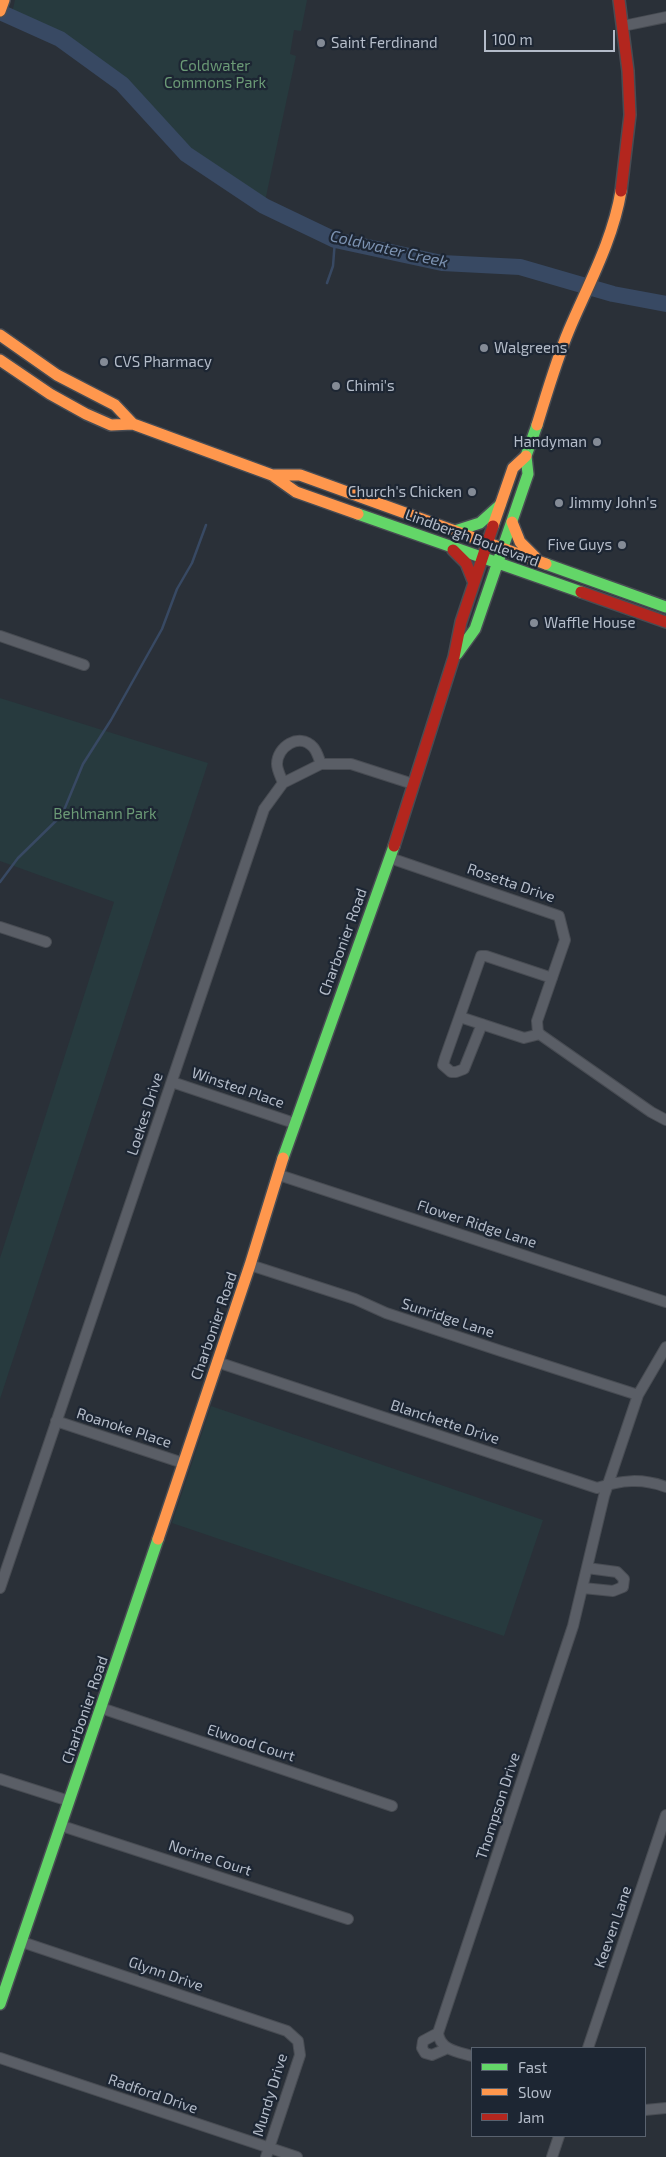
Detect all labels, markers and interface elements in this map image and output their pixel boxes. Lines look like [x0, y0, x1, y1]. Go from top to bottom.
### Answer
scale bar [486, 20, 617, 52]
text: 100 m [492, 30, 533, 48]
place label: Saint Ferdinand [331, 34, 437, 52]
marker: Saint Ferdinand [315, 37, 327, 49]
park label: Coldwater Commons Park [164, 57, 266, 92]
water label: Coldwater Creek [328, 226, 450, 272]
place label: Walgreens [494, 339, 567, 357]
marker: Walgreens [478, 342, 490, 354]
place label: CVS Pharmacy [114, 353, 212, 371]
marker: CVS Pharmacy [98, 356, 110, 368]
place label: Chimi's [346, 377, 395, 395]
marker: Chimi's [330, 380, 342, 392]
place label: Handyman [513, 433, 587, 451]
marker: Handyman [591, 436, 603, 448]
place label: Church's Chicken [348, 483, 462, 501]
marker: Church's Chicken [466, 486, 478, 498]
place label: Jimmy John's [569, 494, 657, 512]
marker: Jimmy John's [553, 497, 565, 509]
street label: Lindbergh Boulevard [403, 505, 541, 571]
place label: Five Guys [547, 536, 612, 554]
marker: Five Guys [616, 539, 628, 551]
place label: Waffle House [544, 614, 635, 632]
marker: Waffle House [528, 617, 540, 629]
park label: Behlmann Park [53, 805, 157, 823]
street label: Rosetta Drive [465, 860, 557, 906]
street label: Charbonier Road [315, 886, 371, 998]
street label: Winsted Place [189, 1064, 287, 1112]
street label: Loekes Drive [123, 1070, 167, 1158]
street label: Flower Ridge Lane [415, 1196, 539, 1252]
street label: Charbonier Road [187, 1270, 241, 1382]
street label: Sunridge Lane [399, 1295, 497, 1341]
street label: Blanchette Drive [388, 1396, 502, 1448]
street label: Roanoke Place [74, 1404, 174, 1452]
street label: Charbonier Road [58, 1654, 112, 1766]
street label: Elwood Court [205, 1720, 297, 1766]
street label: Thompson Drive [472, 1750, 524, 1862]
street label: Norine Court [166, 1836, 254, 1880]
street label: Keeven Lane [591, 1884, 635, 1970]
street label: Glynn Drive [126, 1953, 206, 1995]
legend [471, 2047, 646, 2137]
street label: Mundy Drive [249, 2051, 291, 2139]
text: Fast [518, 2058, 547, 2076]
street label: Radford Drive [106, 2070, 200, 2118]
text: Slow [518, 2083, 552, 2101]
text: Jam [518, 2108, 544, 2126]

